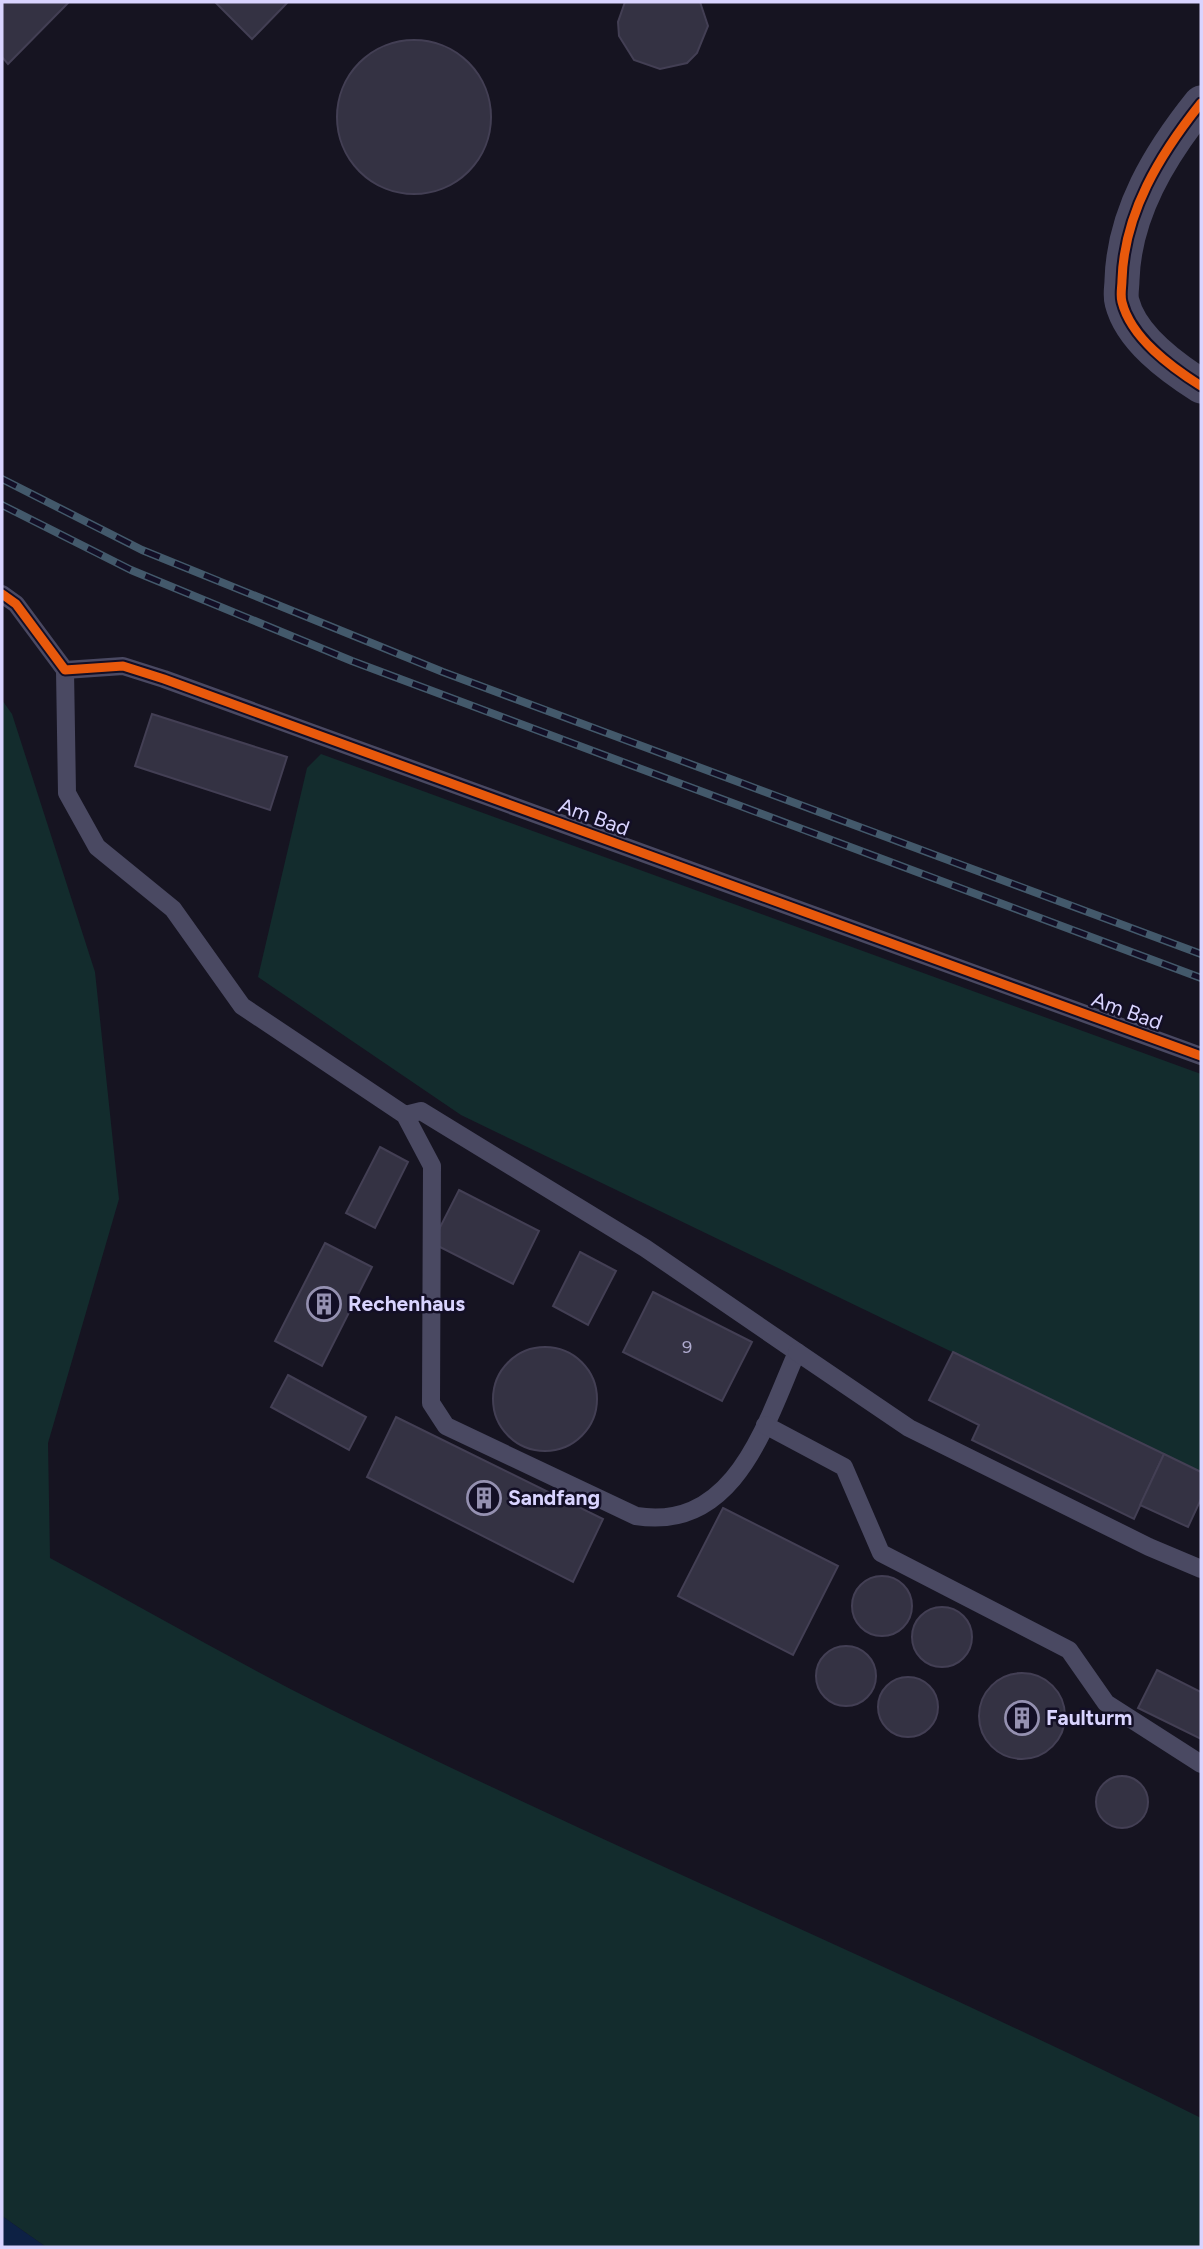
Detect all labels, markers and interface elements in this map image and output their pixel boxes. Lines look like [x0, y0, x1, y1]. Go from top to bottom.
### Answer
street label: Am Bad [556, 792, 633, 841]
street label: Am Bad [1089, 986, 1166, 1035]
building icon: Rechenhaus [305, 1285, 343, 1323]
place label: Rechenhaus [348, 1291, 465, 1316]
house number: 9 [682, 1336, 692, 1358]
building icon: Sandfang [465, 1479, 503, 1517]
place label: Sandfang [508, 1485, 600, 1510]
building icon: Faulturm [1003, 1699, 1041, 1737]
place label: Faulturm [1046, 1705, 1132, 1730]

